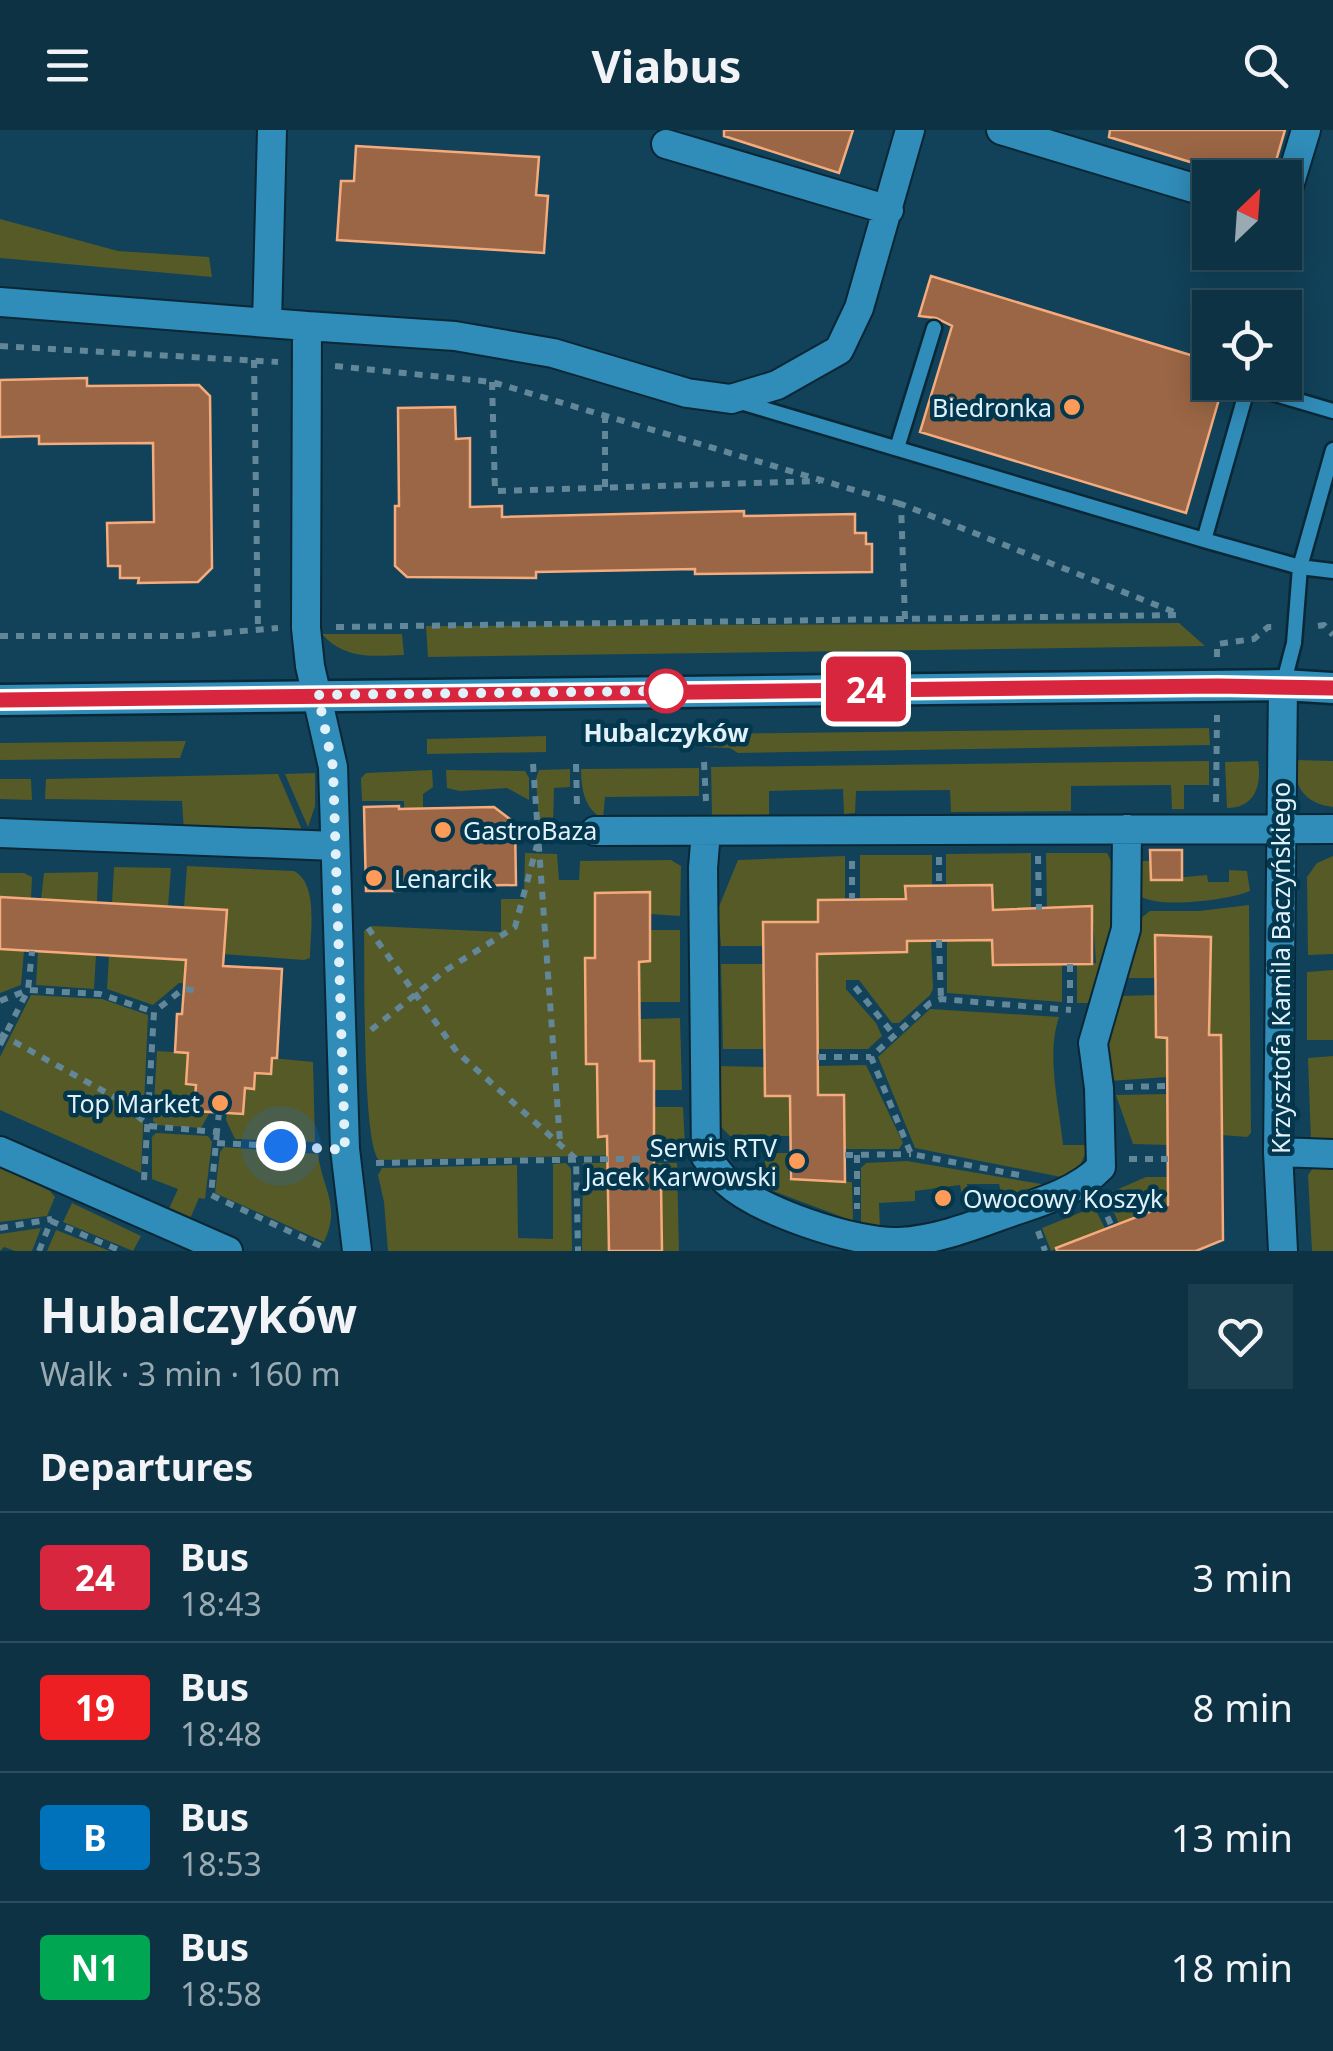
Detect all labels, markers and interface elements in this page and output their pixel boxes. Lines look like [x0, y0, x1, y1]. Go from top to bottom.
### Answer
text: Viabus [592, 35, 741, 96]
icon: menu [40, 38, 95, 93]
icon: search [1238, 38, 1293, 93]
north arrow [1192, 160, 1302, 270]
map controls [1192, 160, 1302, 400]
button: locate [1192, 290, 1302, 400]
place label: Biedronka [932, 390, 1052, 424]
marker: Biedronka [1061, 396, 1083, 418]
line badge: 24 [821, 656, 911, 722]
text: 24 [846, 666, 886, 713]
marker: Hubalczyków [645, 670, 687, 712]
place label: Hubalczyków [583, 715, 749, 749]
street label: Krzysztofa Kamila Baczyńskiego [1263, 782, 1297, 1154]
place label: GastroBaza [463, 813, 597, 847]
marker: GastroBaza [432, 819, 454, 841]
place label: Lenarcik [394, 861, 493, 895]
marker: Lenarcik [363, 867, 385, 889]
place label: Top Market [67, 1086, 200, 1120]
marker: Top Market [209, 1092, 231, 1114]
your location [256, 1121, 306, 1171]
place label: Serwis RTV Jacek Karwowski [583, 1130, 777, 1193]
marker: Serwis RTV Jacek Karwowski [786, 1150, 808, 1172]
place label: Owocowy Koszyk [963, 1181, 1164, 1215]
marker: Owocowy Koszyk [932, 1187, 954, 1209]
text: Hubalczyków [40, 1282, 357, 1347]
button: heart [1188, 1284, 1293, 1389]
text: Walk · 3 min · 160 m [40, 1352, 341, 1395]
text: Departures [40, 1440, 253, 1492]
text: Bus [180, 1530, 249, 1582]
text: 3 min [1193, 1551, 1293, 1603]
text: 24 [75, 1554, 115, 1601]
text: 18:43 [180, 1582, 262, 1625]
text: Bus [180, 1660, 249, 1712]
text: 8 min [1193, 1681, 1293, 1733]
text: 19 [75, 1684, 115, 1731]
text: 18:48 [180, 1712, 262, 1755]
text: Bus [180, 1790, 249, 1842]
text: 13 min [1171, 1811, 1293, 1863]
text: B [83, 1814, 107, 1861]
text: 18:53 [180, 1842, 262, 1885]
text: Bus [180, 1920, 249, 1972]
text: 18 min [1171, 1941, 1293, 1993]
text: N1 [71, 1944, 119, 1991]
text: 18:58 [180, 1972, 262, 2015]

